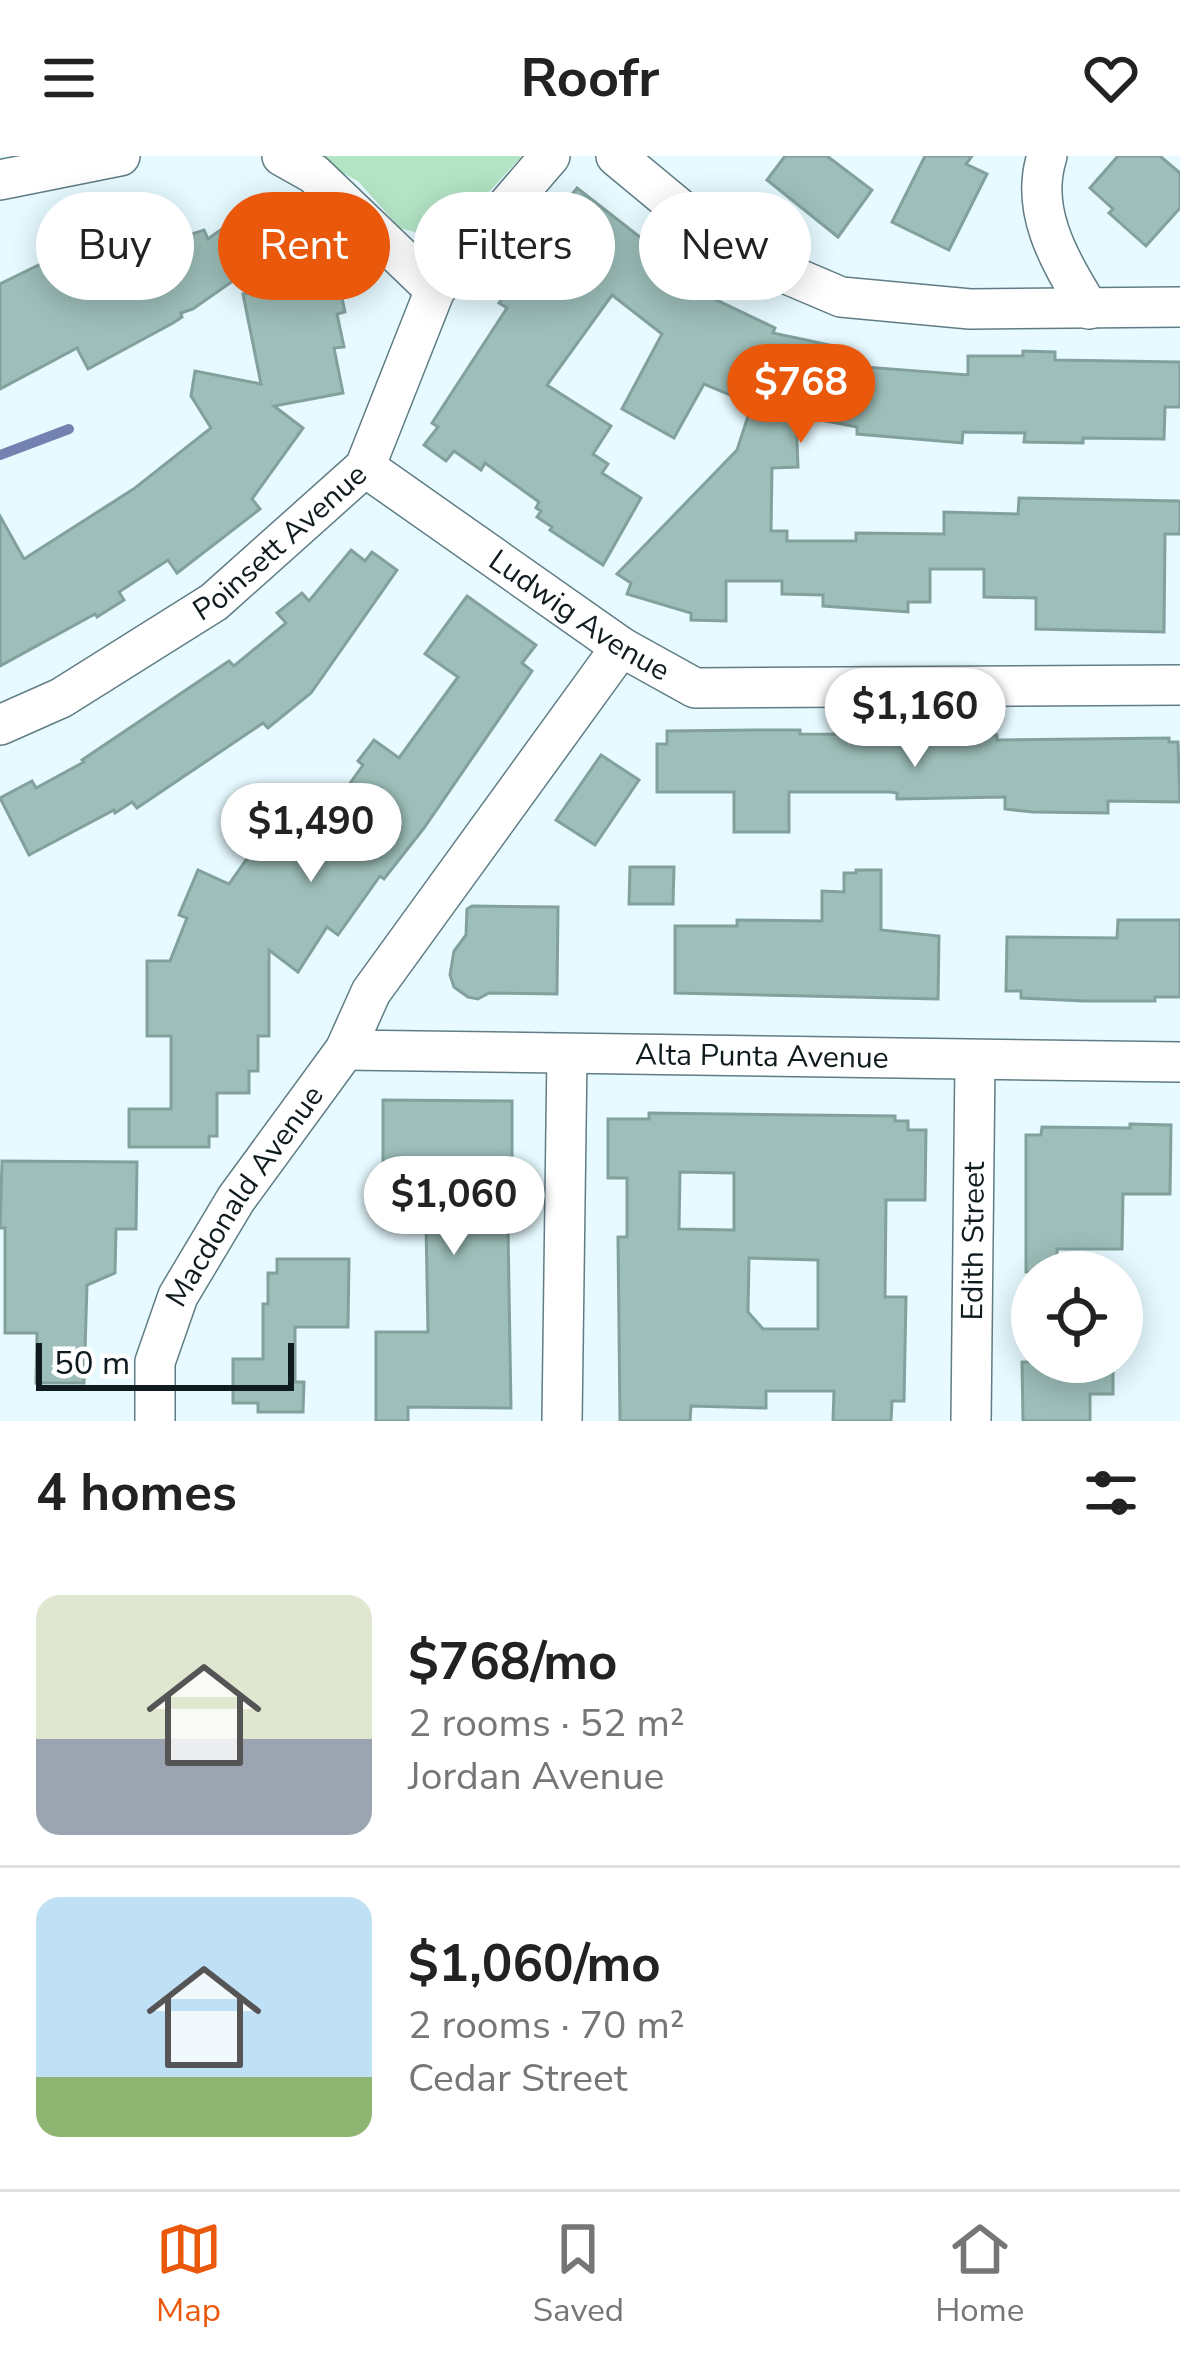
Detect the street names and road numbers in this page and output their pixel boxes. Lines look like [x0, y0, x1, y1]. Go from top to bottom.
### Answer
street label: Poinsett Avenue [185, 455, 376, 631]
street label: Ludwig Avenue [481, 540, 677, 691]
street label: Alta Punta Avenue [635, 1034, 889, 1079]
street label: Macdonald Avenue [156, 1077, 333, 1315]
street label: Edith Street [952, 1161, 995, 1321]

